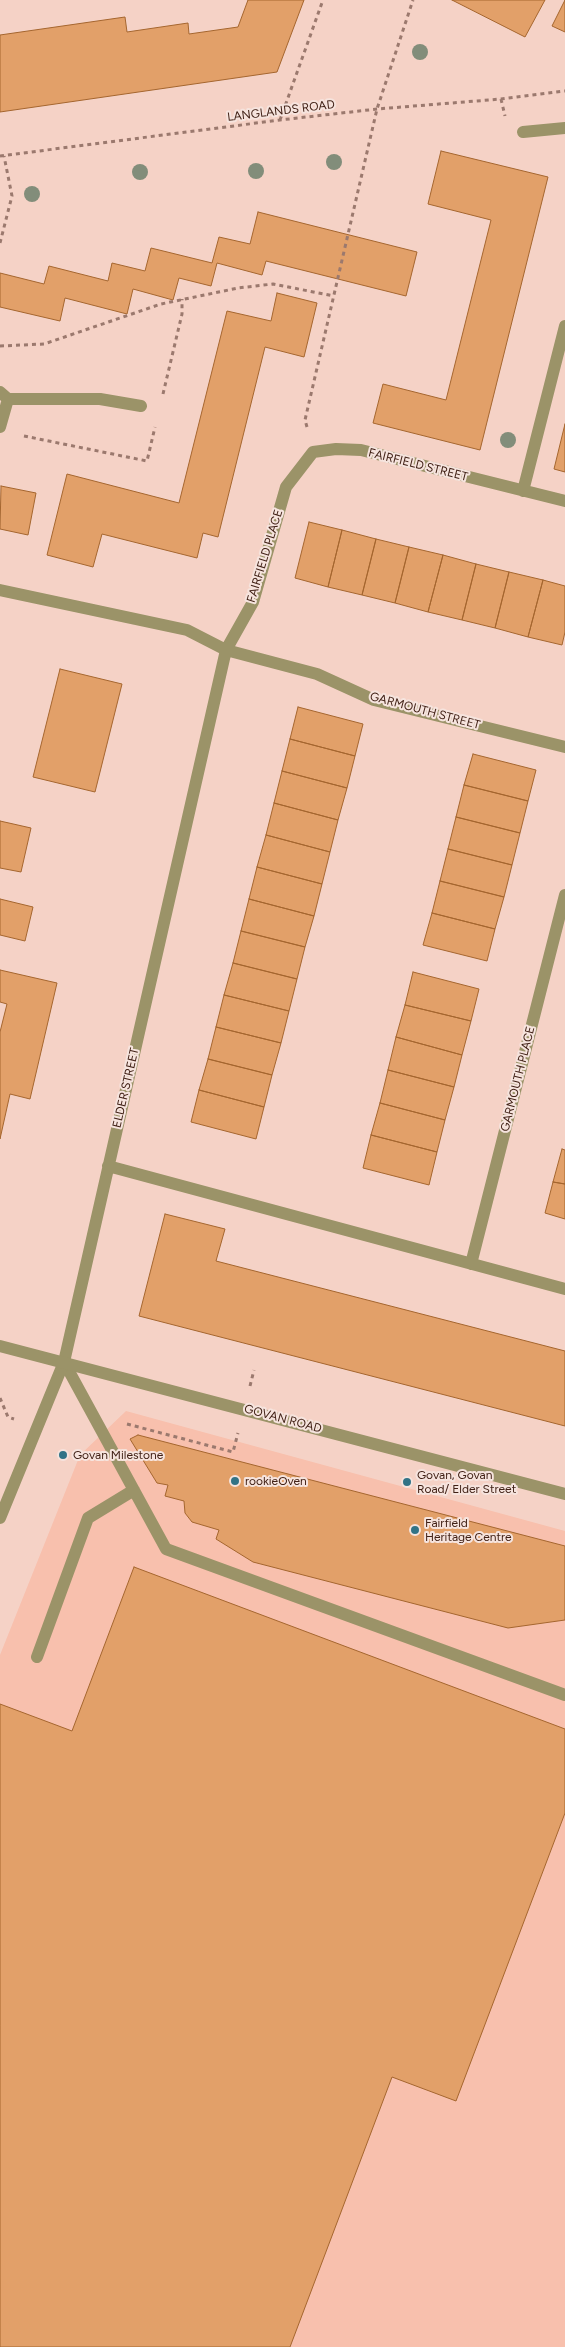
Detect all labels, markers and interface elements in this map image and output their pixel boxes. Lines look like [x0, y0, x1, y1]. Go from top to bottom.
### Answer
street label: LANGLANDS ROAD [226, 97, 336, 125]
street label: FAIRFIELD STREET [367, 446, 469, 484]
street label: FAIRFIELD PLACE [244, 508, 286, 604]
street label: GARMOUTH STREET [368, 689, 482, 733]
street label: GARMOUTH PLACE [498, 1025, 538, 1133]
street label: ELDER STREET [110, 1047, 142, 1129]
street label: GOVAN ROAD [243, 1402, 323, 1436]
place label: Govan Milestone [73, 1448, 163, 1462]
marker: Govan Milestone [57, 1449, 69, 1461]
place label: Govan, Govan Road/ Elder Street [417, 1468, 516, 1496]
place label: rookieOven [245, 1474, 307, 1488]
marker: rookieOven [229, 1475, 241, 1487]
marker: Govan, Govan Road/ Elder Street [401, 1476, 413, 1488]
place label: Fairfield Heritage Centre [425, 1516, 512, 1544]
marker: Fairfield Heritage Centre [409, 1524, 421, 1536]

